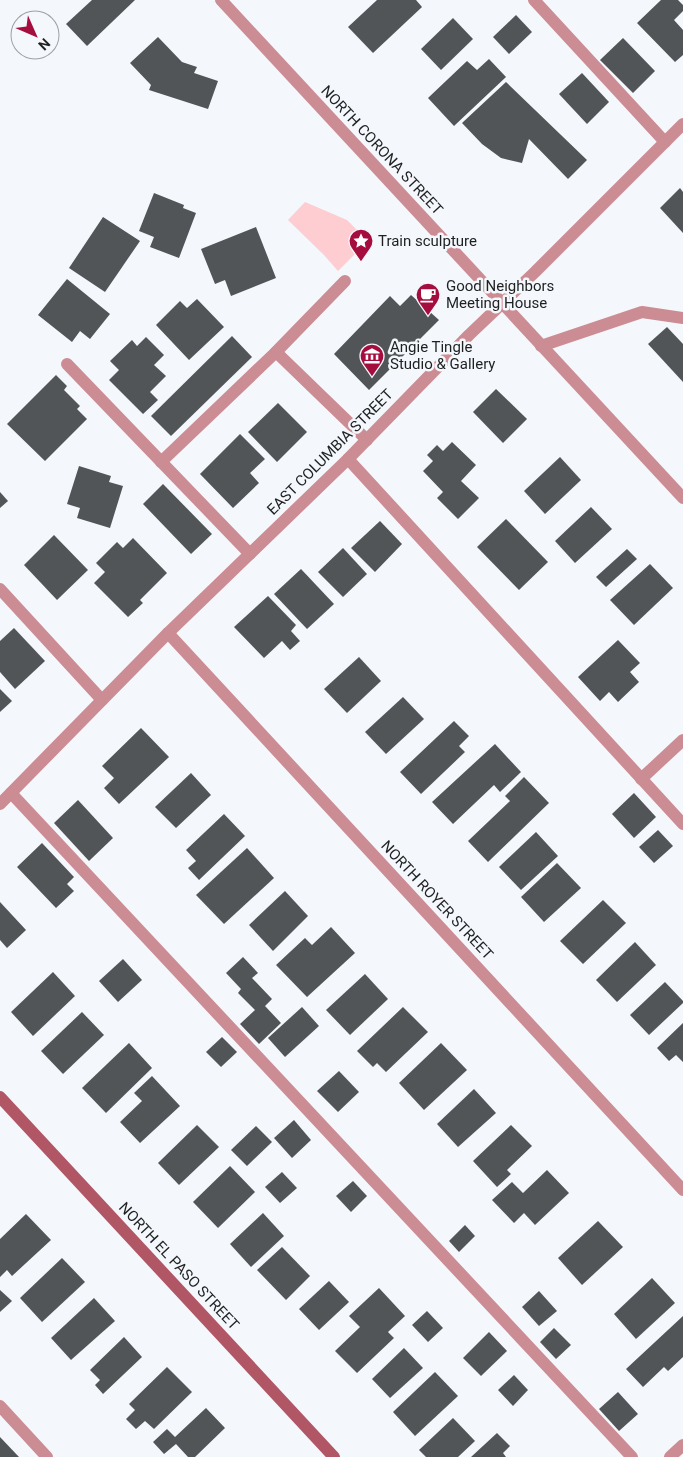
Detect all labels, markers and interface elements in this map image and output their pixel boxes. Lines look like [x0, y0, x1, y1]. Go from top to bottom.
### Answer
north arrow [10, 10, 60, 60]
text: N [35, 35, 53, 53]
street label: NORTH CORONA STREET [317, 82, 447, 218]
place icon: Train sculpture [348, 228, 374, 262]
place label: Train sculpture [378, 232, 477, 250]
place label: Good Neighbors Meeting House [446, 277, 554, 312]
cafe icon: Good Neighbors Meeting House [415, 282, 441, 316]
place label: Angie Tingle Studio & Gallery [390, 338, 495, 373]
museum icon: Angie Tingle Studio & Gallery [359, 343, 385, 377]
street label: EAST COLUMBIA STREET [263, 385, 397, 519]
street label: NORTH ROYER STREET [377, 837, 497, 963]
street label: NORTH EL PASO STREET [115, 1198, 243, 1334]

